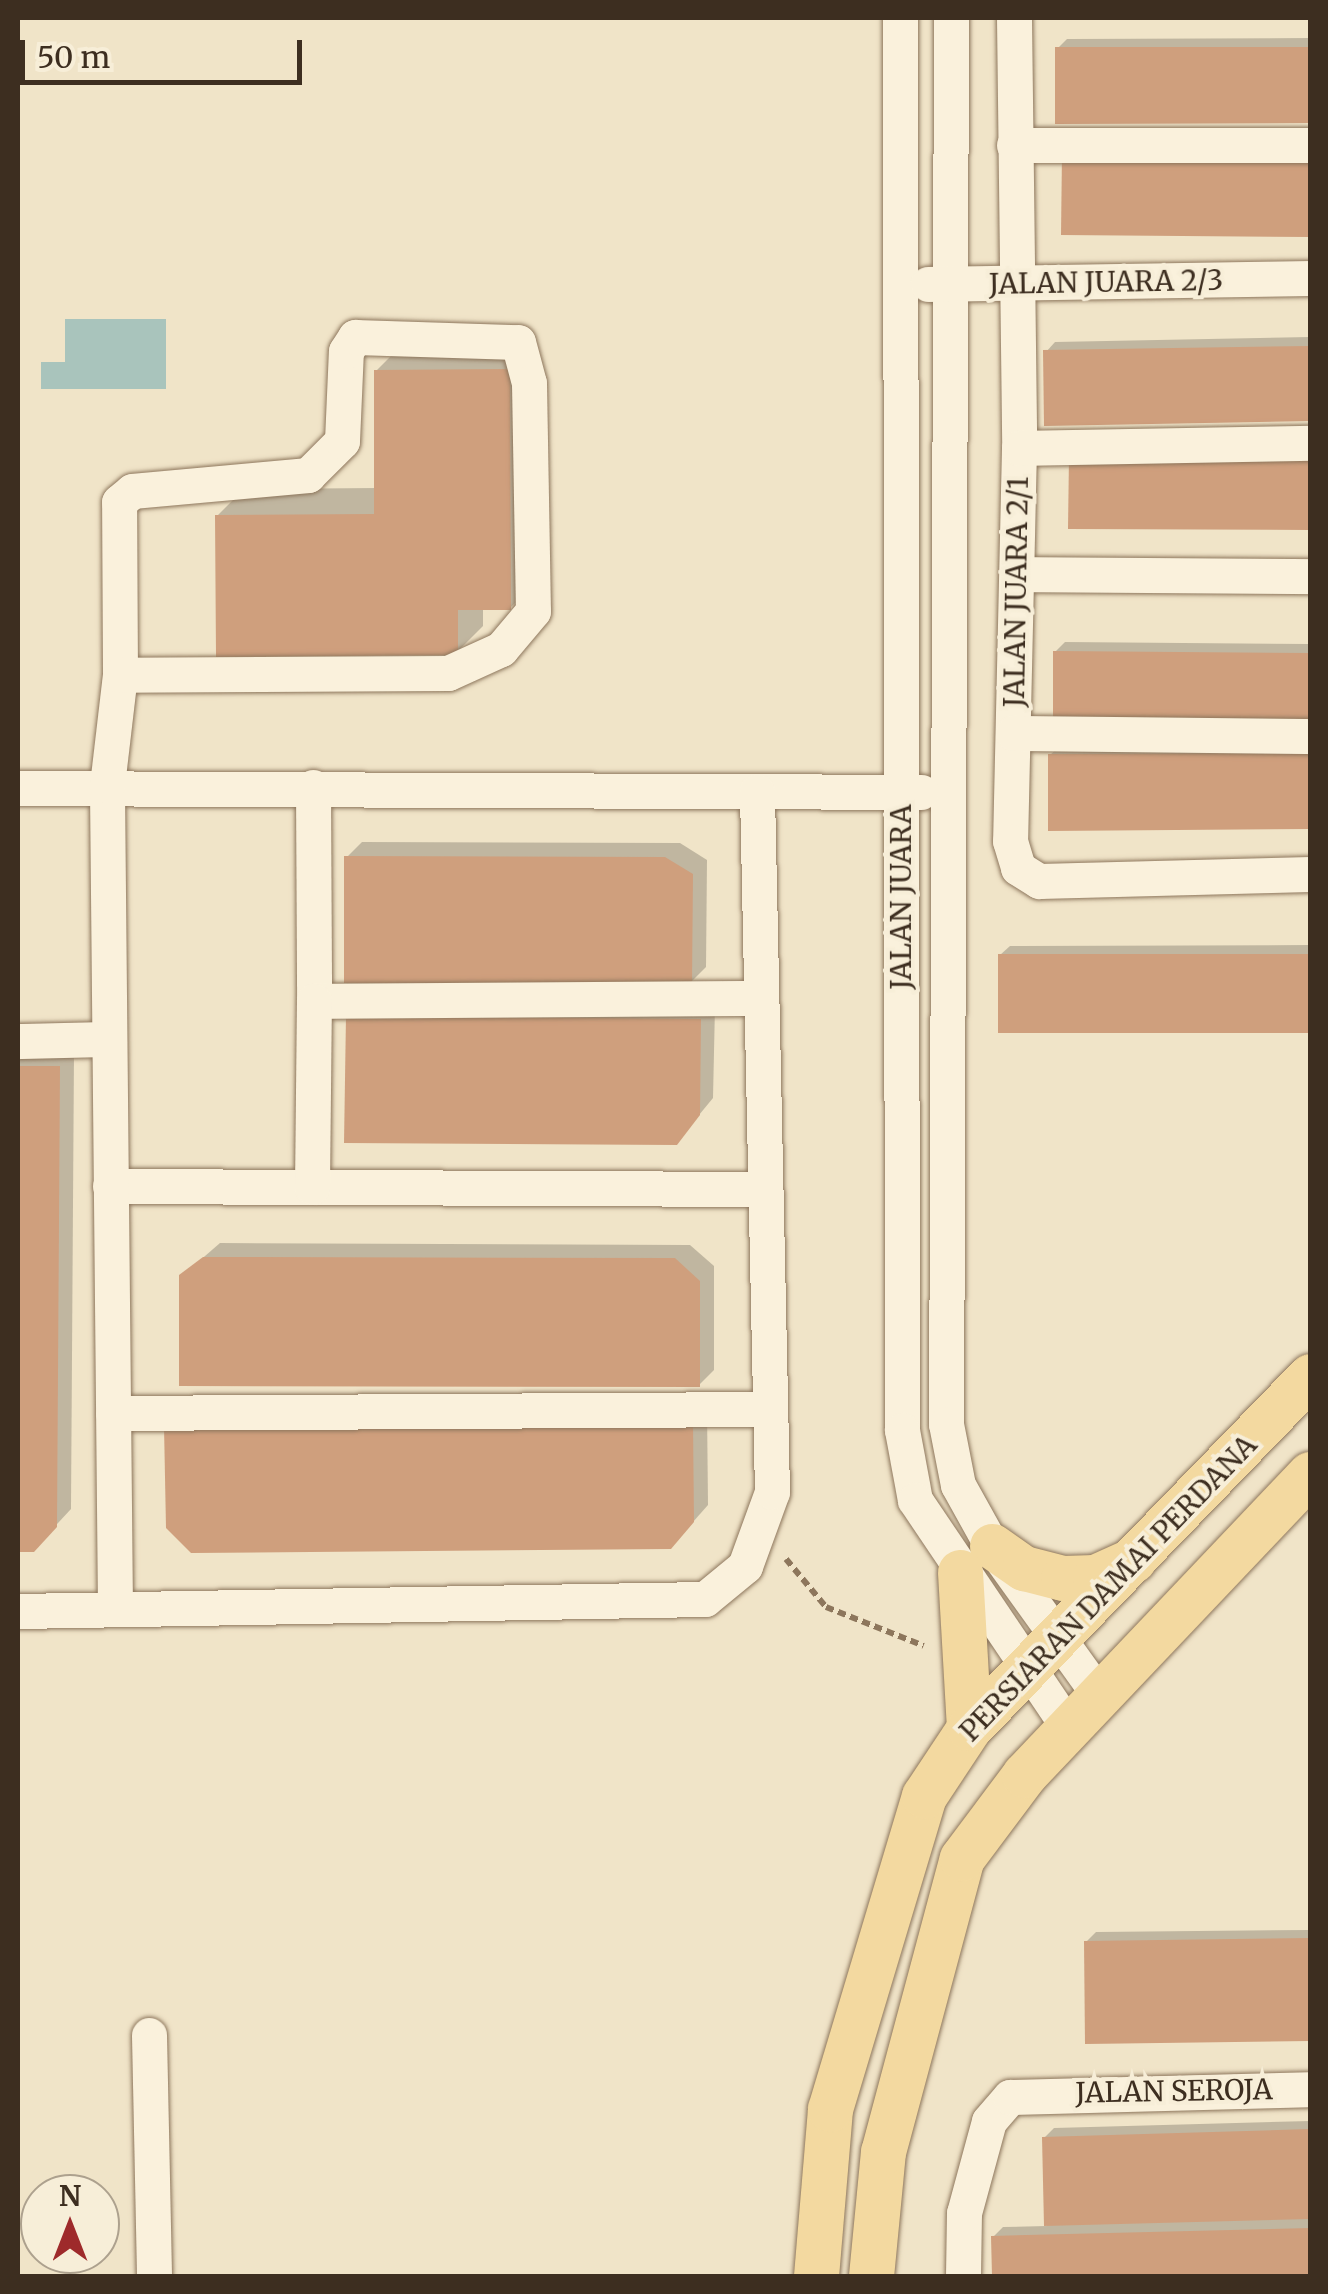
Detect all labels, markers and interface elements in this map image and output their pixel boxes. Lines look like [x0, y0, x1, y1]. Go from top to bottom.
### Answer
scale bar [25, 20, 308, 82]
text: 50 m [37, 38, 110, 76]
street label: JALAN JUARA 2/3 [989, 263, 1223, 301]
street label: JALAN JUARA 2/1 [997, 476, 1035, 708]
street label: JALAN JUARA [884, 804, 918, 990]
street label: PERSIARAN DAMAI PERDANA [953, 1428, 1263, 1748]
street label: JALAN SEROJA [1075, 2072, 1273, 2110]
north arrow [20, 2174, 120, 2274]
text: N [59, 2178, 81, 2214]

